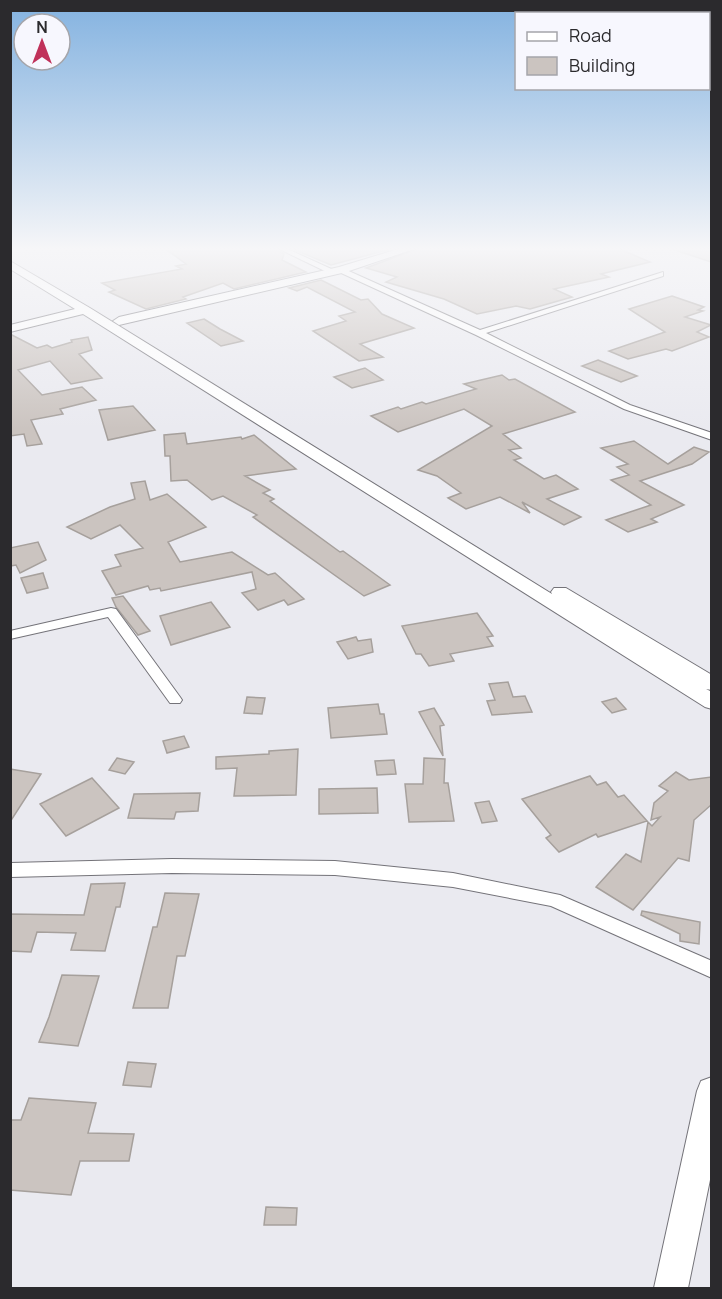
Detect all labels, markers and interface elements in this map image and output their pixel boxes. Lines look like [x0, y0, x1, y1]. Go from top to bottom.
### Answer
north arrow [12, 12, 72, 72]
legend [515, 12, 710, 90]
text: N [36, 16, 48, 38]
text: Road [569, 23, 612, 47]
text: Building [569, 53, 635, 77]

